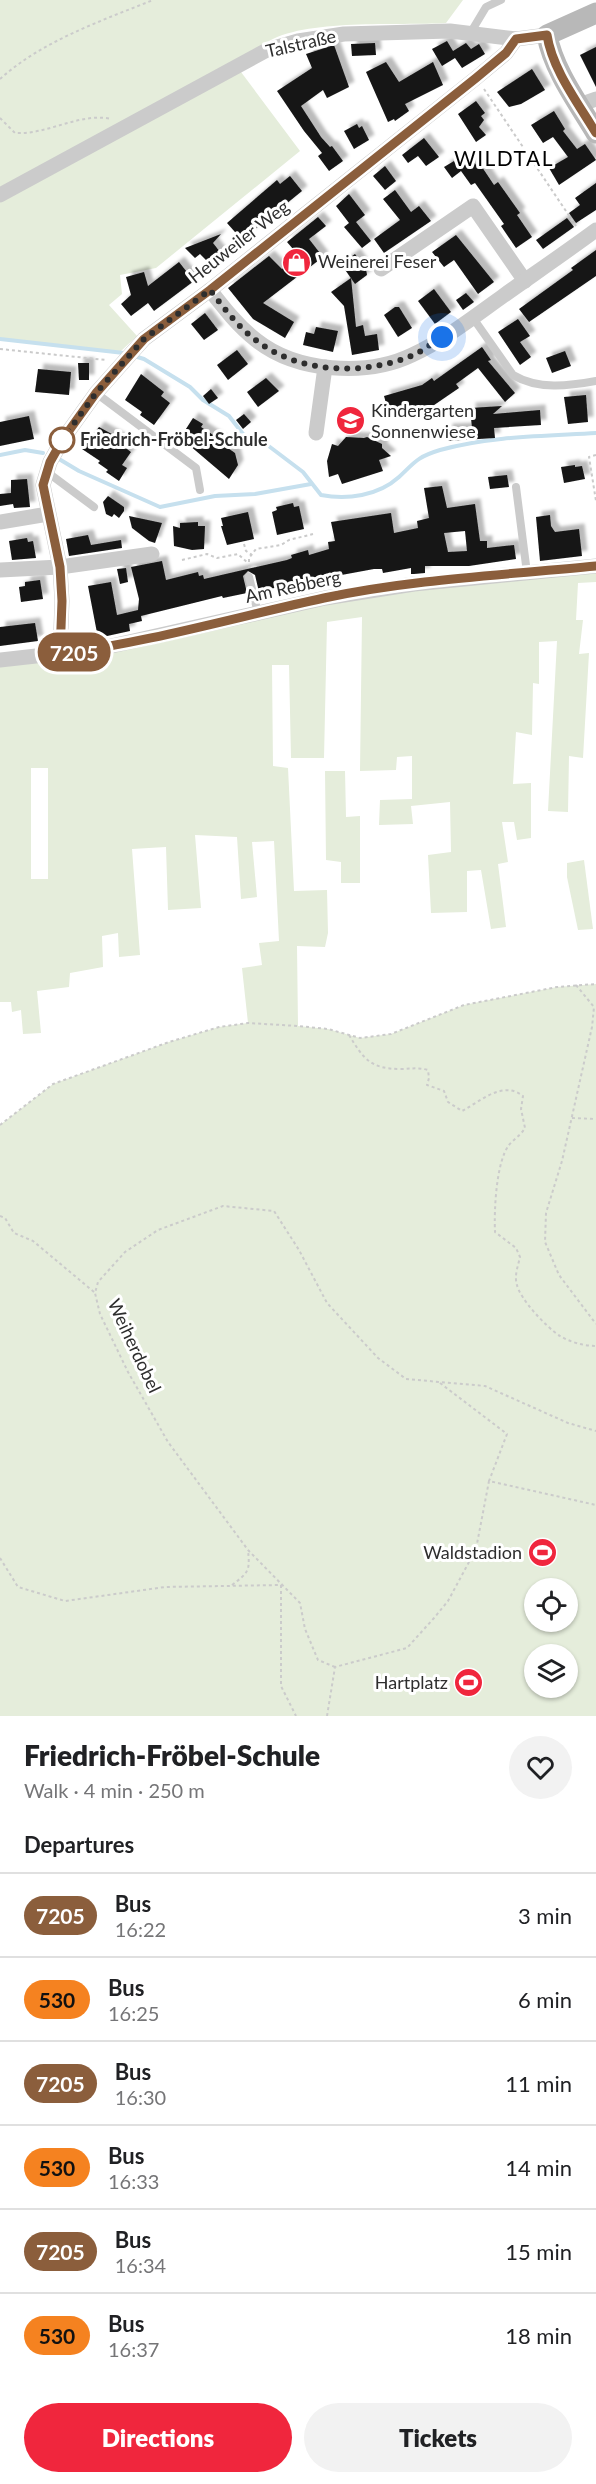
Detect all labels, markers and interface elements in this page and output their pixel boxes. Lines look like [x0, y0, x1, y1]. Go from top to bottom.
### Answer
street label: Talstraße [264, 24, 338, 62]
district label: WILDTAL [454, 145, 554, 170]
street label: Heuweiler Weg [184, 195, 293, 287]
shop icon: Weinerei Feser [281, 246, 313, 278]
place label: Weinerei Feser [318, 250, 437, 272]
your location [427, 322, 457, 352]
place label: Kindergarten Sonnenwiese [371, 399, 476, 442]
school or university icon: Kindergarten Sonnenwiese [334, 405, 366, 437]
marker: Friedrich-Fröbel-Schule [49, 427, 75, 453]
place label: Friedrich-Fröbel-Schule [80, 428, 268, 450]
street label: Am Rebberg [243, 565, 343, 607]
line badge: 7205 [32, 632, 116, 672]
text: 7205 [50, 640, 98, 665]
street label: Weiherdobel [104, 1295, 166, 1396]
sports icon: Waldstadion [527, 1537, 559, 1569]
place label: Waldstadion [423, 1541, 522, 1563]
map controls [524, 1578, 578, 1698]
button: locate [524, 1578, 578, 1632]
button: layers [524, 1644, 578, 1698]
sports icon: Hartplatz [453, 1667, 485, 1699]
place label: Hartplatz [375, 1671, 448, 1693]
button: heart [509, 1736, 572, 1799]
text: Friedrich-Fröbel-Schule [24, 1738, 320, 1772]
text: Walk · 4 min · 250 m [24, 1778, 205, 1802]
text: Departures [24, 1831, 134, 1858]
text: Bus [115, 1890, 151, 1917]
text: 3 min [518, 1902, 572, 1929]
text: 7205 [36, 1903, 85, 1928]
text: 16:22 [115, 1917, 166, 1941]
text: Bus [108, 1974, 144, 2001]
text: 6 min [518, 1986, 572, 2013]
text: 530 [39, 1987, 75, 2012]
text: 16:25 [108, 2001, 159, 2025]
text: Bus [115, 2058, 151, 2085]
text: 11 min [505, 2070, 572, 2097]
text: 7205 [36, 2071, 85, 2096]
text: 16:30 [115, 2085, 166, 2109]
text: Bus [108, 2142, 144, 2169]
text: 14 min [505, 2154, 572, 2181]
text: 530 [39, 2155, 75, 2180]
text: 16:33 [108, 2169, 159, 2193]
text: Bus [115, 2226, 151, 2253]
text: 15 min [505, 2238, 572, 2265]
text: 7205 [36, 2239, 85, 2264]
text: 16:34 [115, 2253, 166, 2277]
text: Bus [108, 2310, 144, 2337]
text: 18 min [505, 2322, 572, 2349]
text: 530 [39, 2323, 75, 2348]
text: 16:37 [108, 2337, 159, 2361]
button: Directions [24, 2403, 292, 2472]
button: Tickets [304, 2403, 572, 2472]

